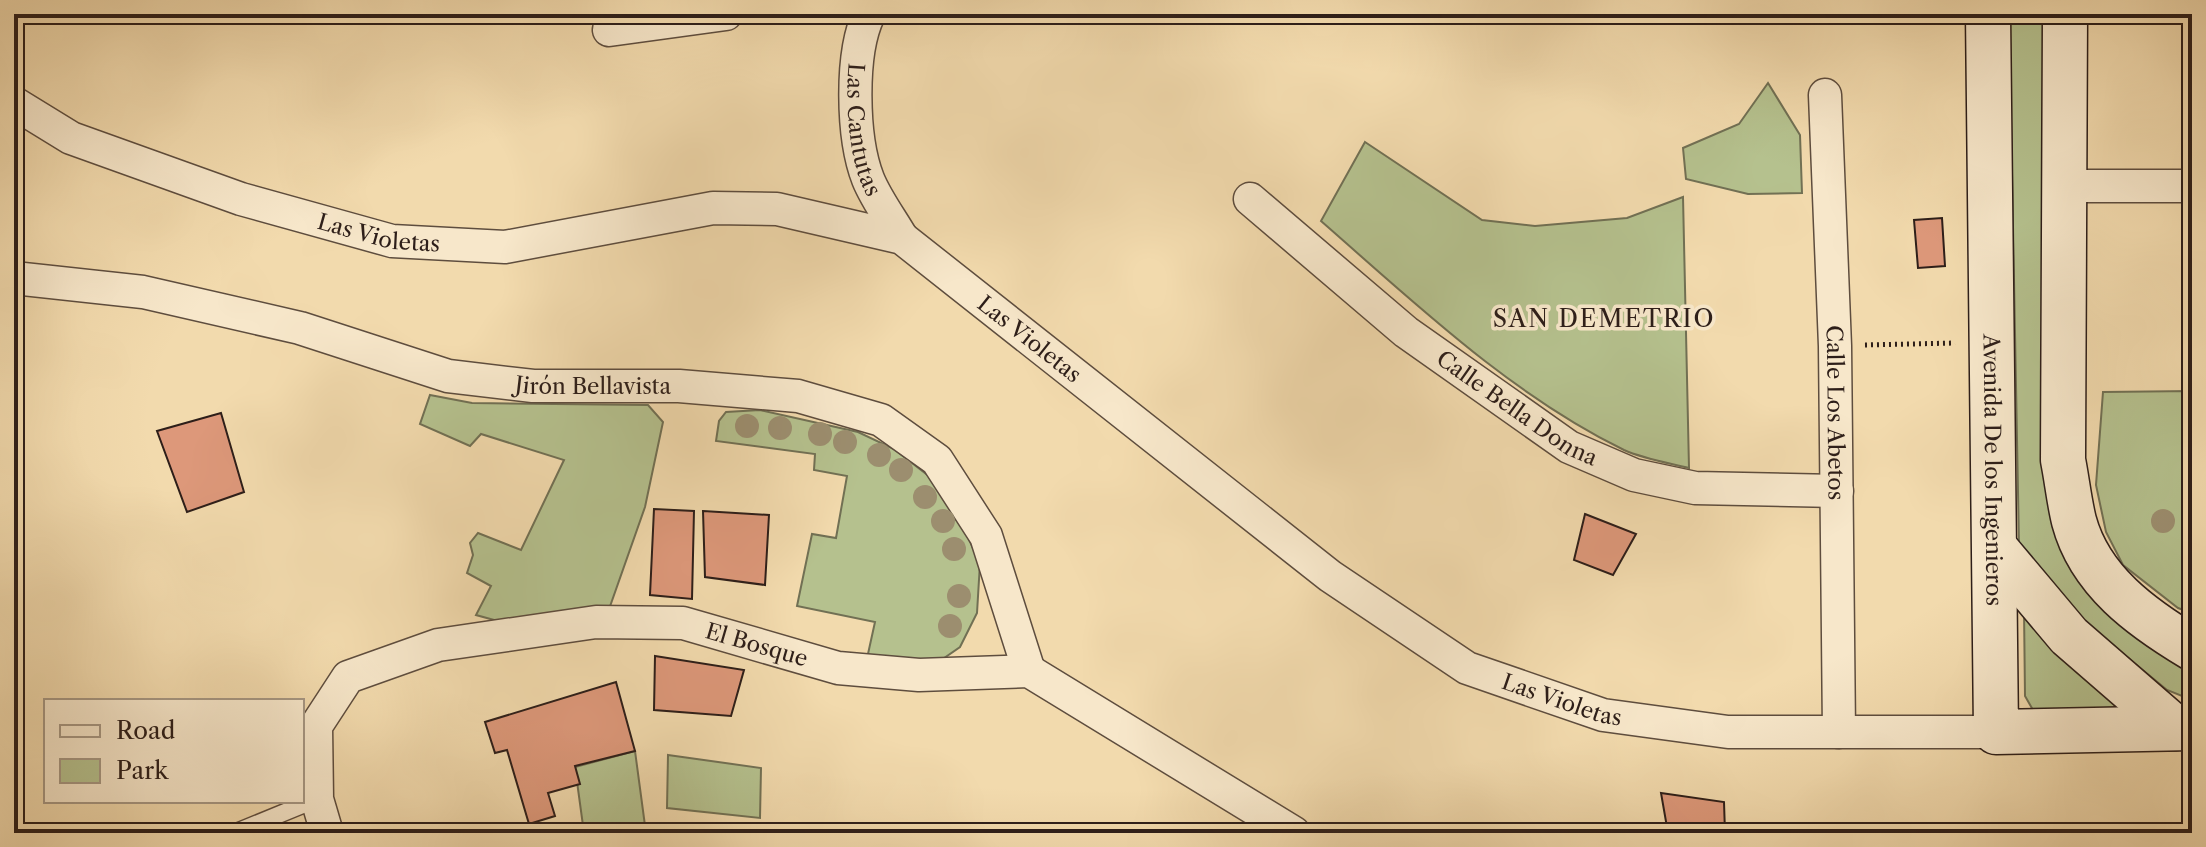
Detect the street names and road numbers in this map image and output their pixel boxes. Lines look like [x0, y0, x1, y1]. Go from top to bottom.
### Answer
street label: Las Cantutas [841, 62, 887, 201]
street label: Las Violetas [315, 208, 441, 258]
street label: Las Violetas [972, 290, 1087, 388]
street label: Calle Los Abetos [1820, 325, 1850, 501]
street label: Avenida De los Ingenieros [1978, 333, 2008, 606]
street label: Calle Bella Donna [1431, 345, 1602, 472]
street label: Jirón Bellavista [511, 371, 671, 400]
street label: El Bosque [702, 617, 811, 673]
street label: Las Violetas [1498, 668, 1623, 731]

